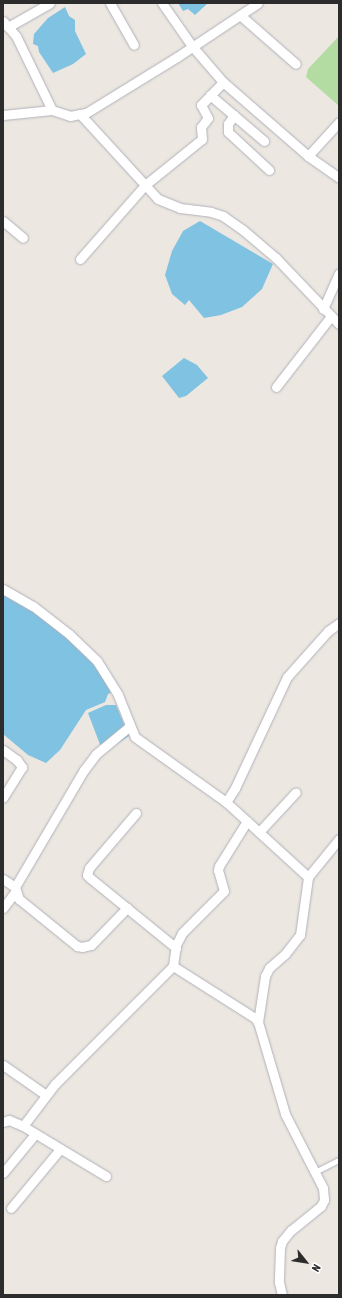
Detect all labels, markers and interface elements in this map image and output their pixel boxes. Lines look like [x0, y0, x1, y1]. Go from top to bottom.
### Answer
north arrow [286, 1242, 326, 1282]
text: N [310, 1262, 323, 1274]

